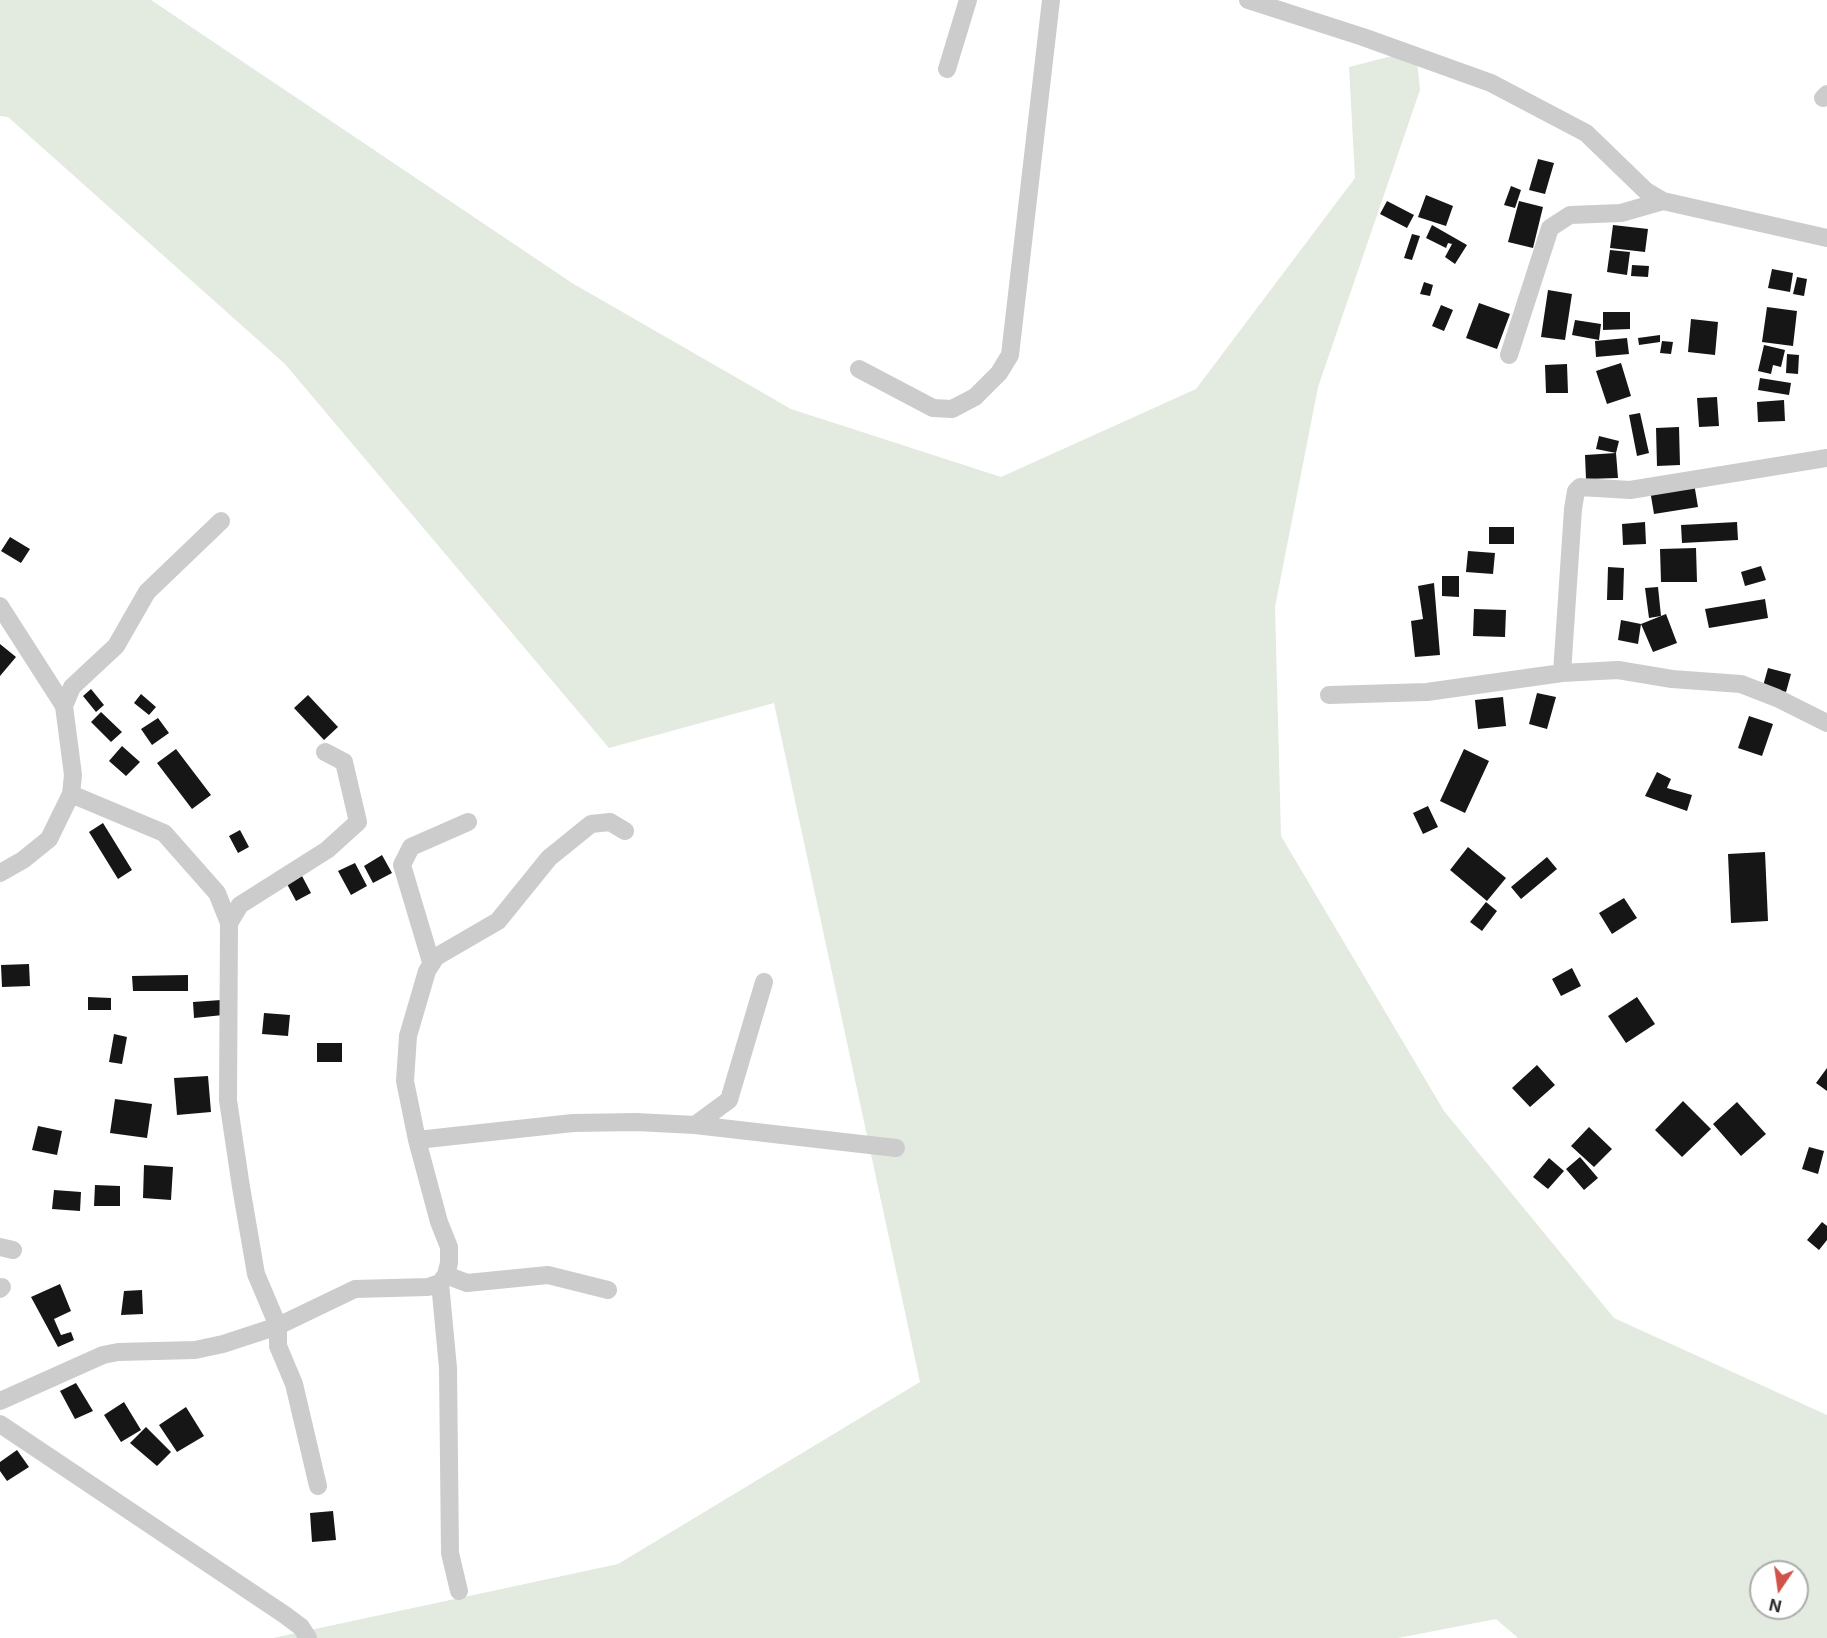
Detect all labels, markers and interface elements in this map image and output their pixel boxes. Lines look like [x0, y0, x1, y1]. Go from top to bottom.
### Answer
north arrow [1749, 1560, 1809, 1620]
text: N [1767, 1594, 1784, 1617]

